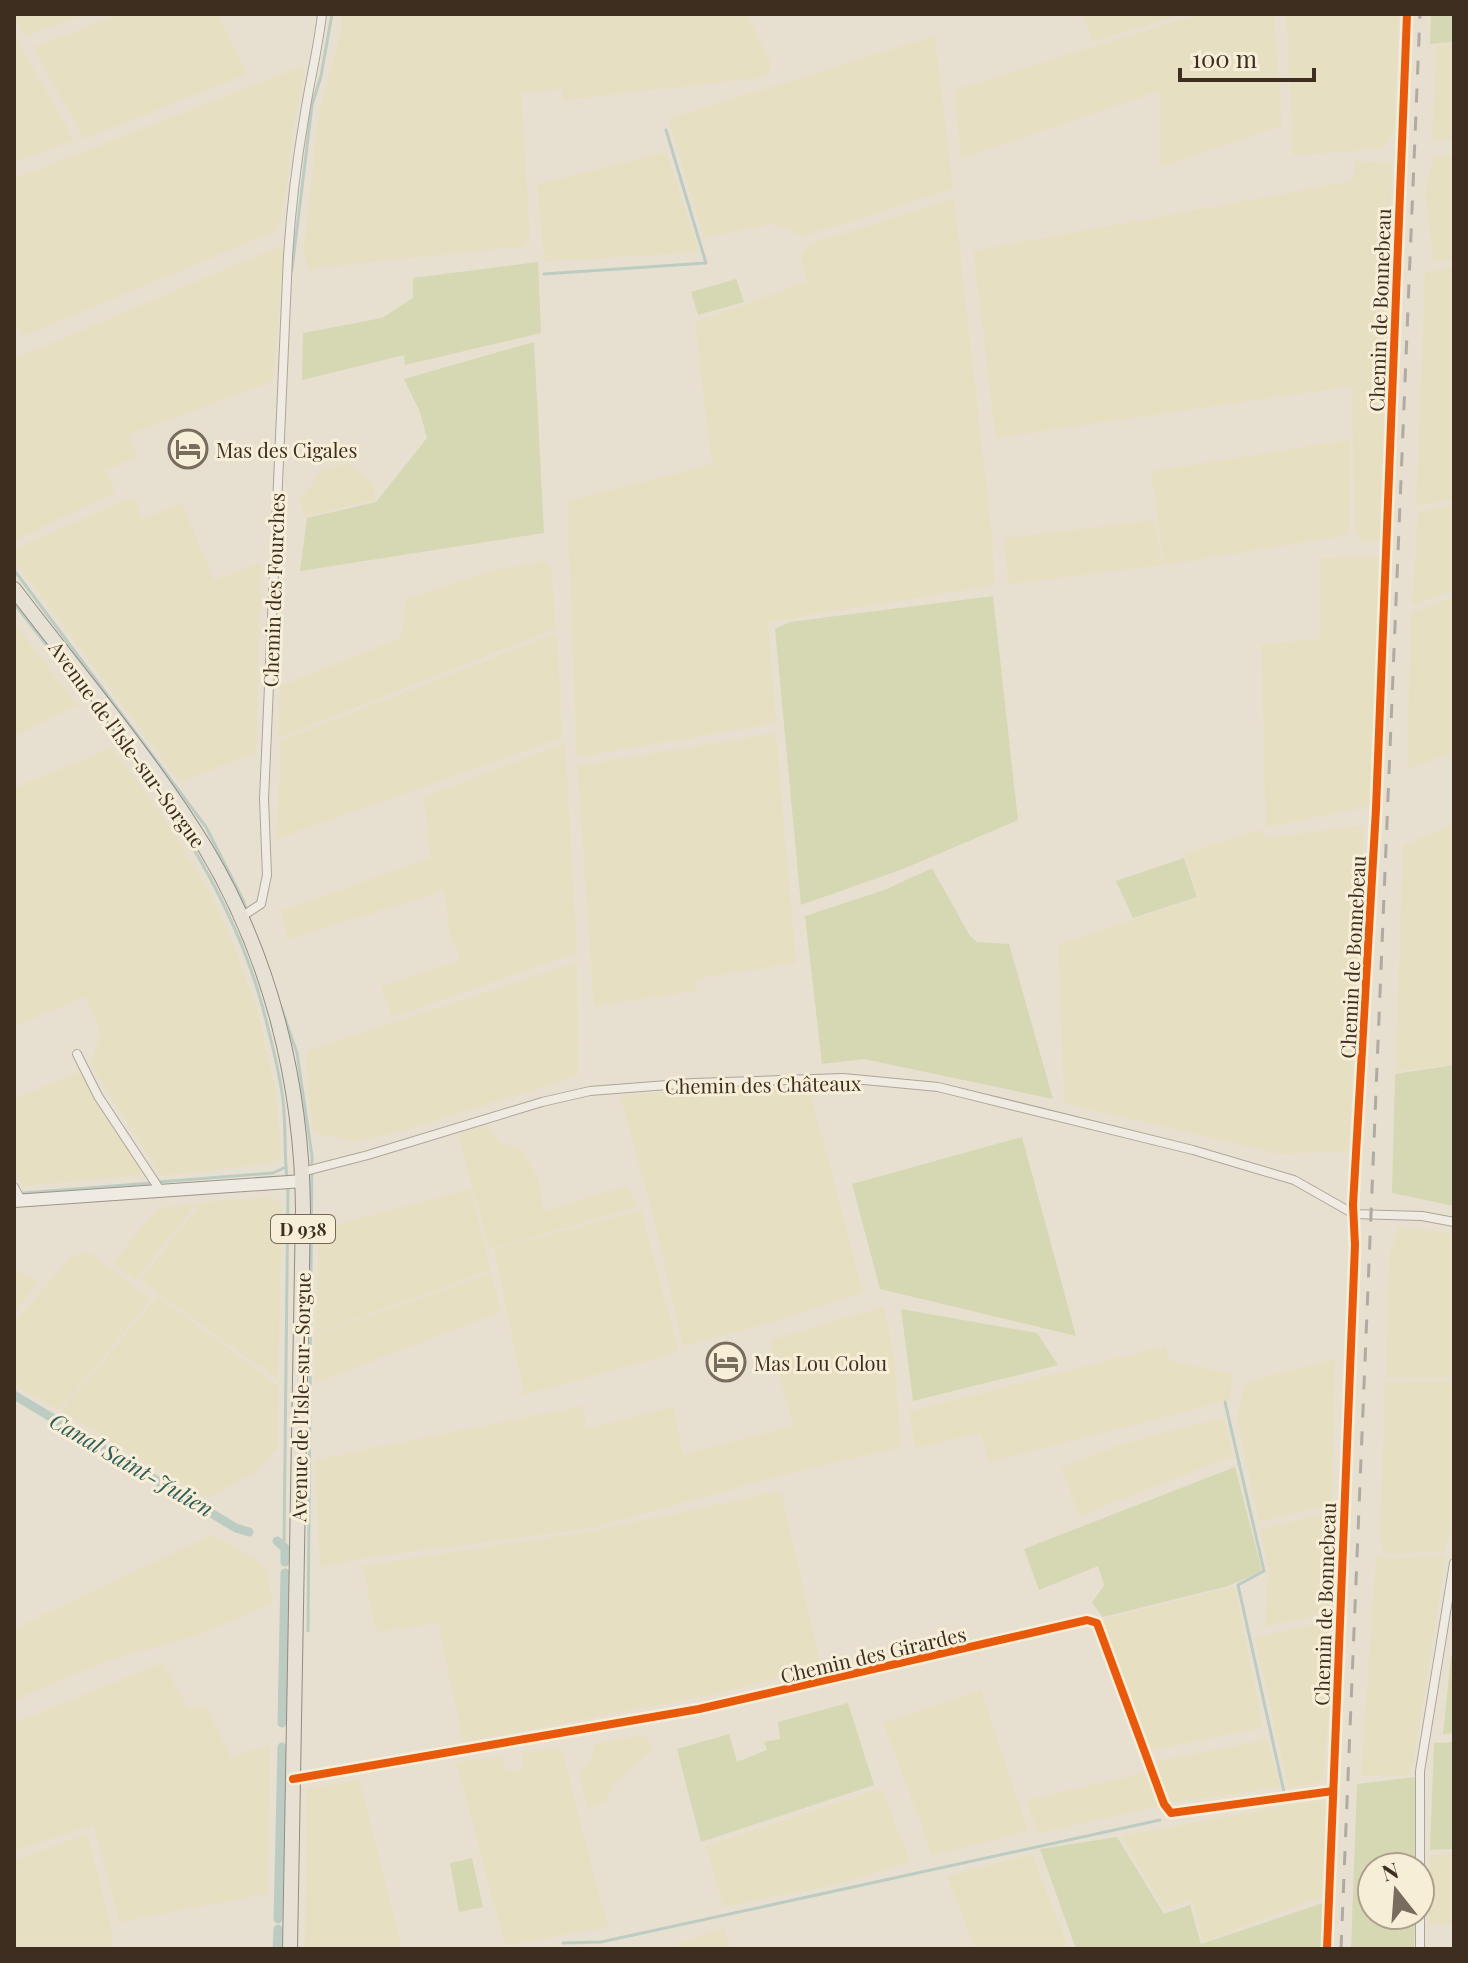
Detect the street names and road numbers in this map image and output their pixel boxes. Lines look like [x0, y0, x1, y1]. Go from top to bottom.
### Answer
street label: Chemin de Bonnebeau [1362, 208, 1396, 412]
street label: Chemin des Fourches [256, 492, 290, 688]
street label: Avenue de l'Isle-sur-Sorgue [43, 634, 212, 853]
street label: Chemin de Bonnebeau [1333, 854, 1371, 1059]
street label: Chemin des Châteaux [665, 1069, 862, 1099]
road number: D 938 [271, 1215, 335, 1243]
street label: Avenue de l'Isle-sur-Sorgue [284, 1272, 316, 1523]
street label: Chemin de Bonnebeau [1307, 1502, 1341, 1706]
street label: Chemin des Girardes [777, 1619, 969, 1689]

